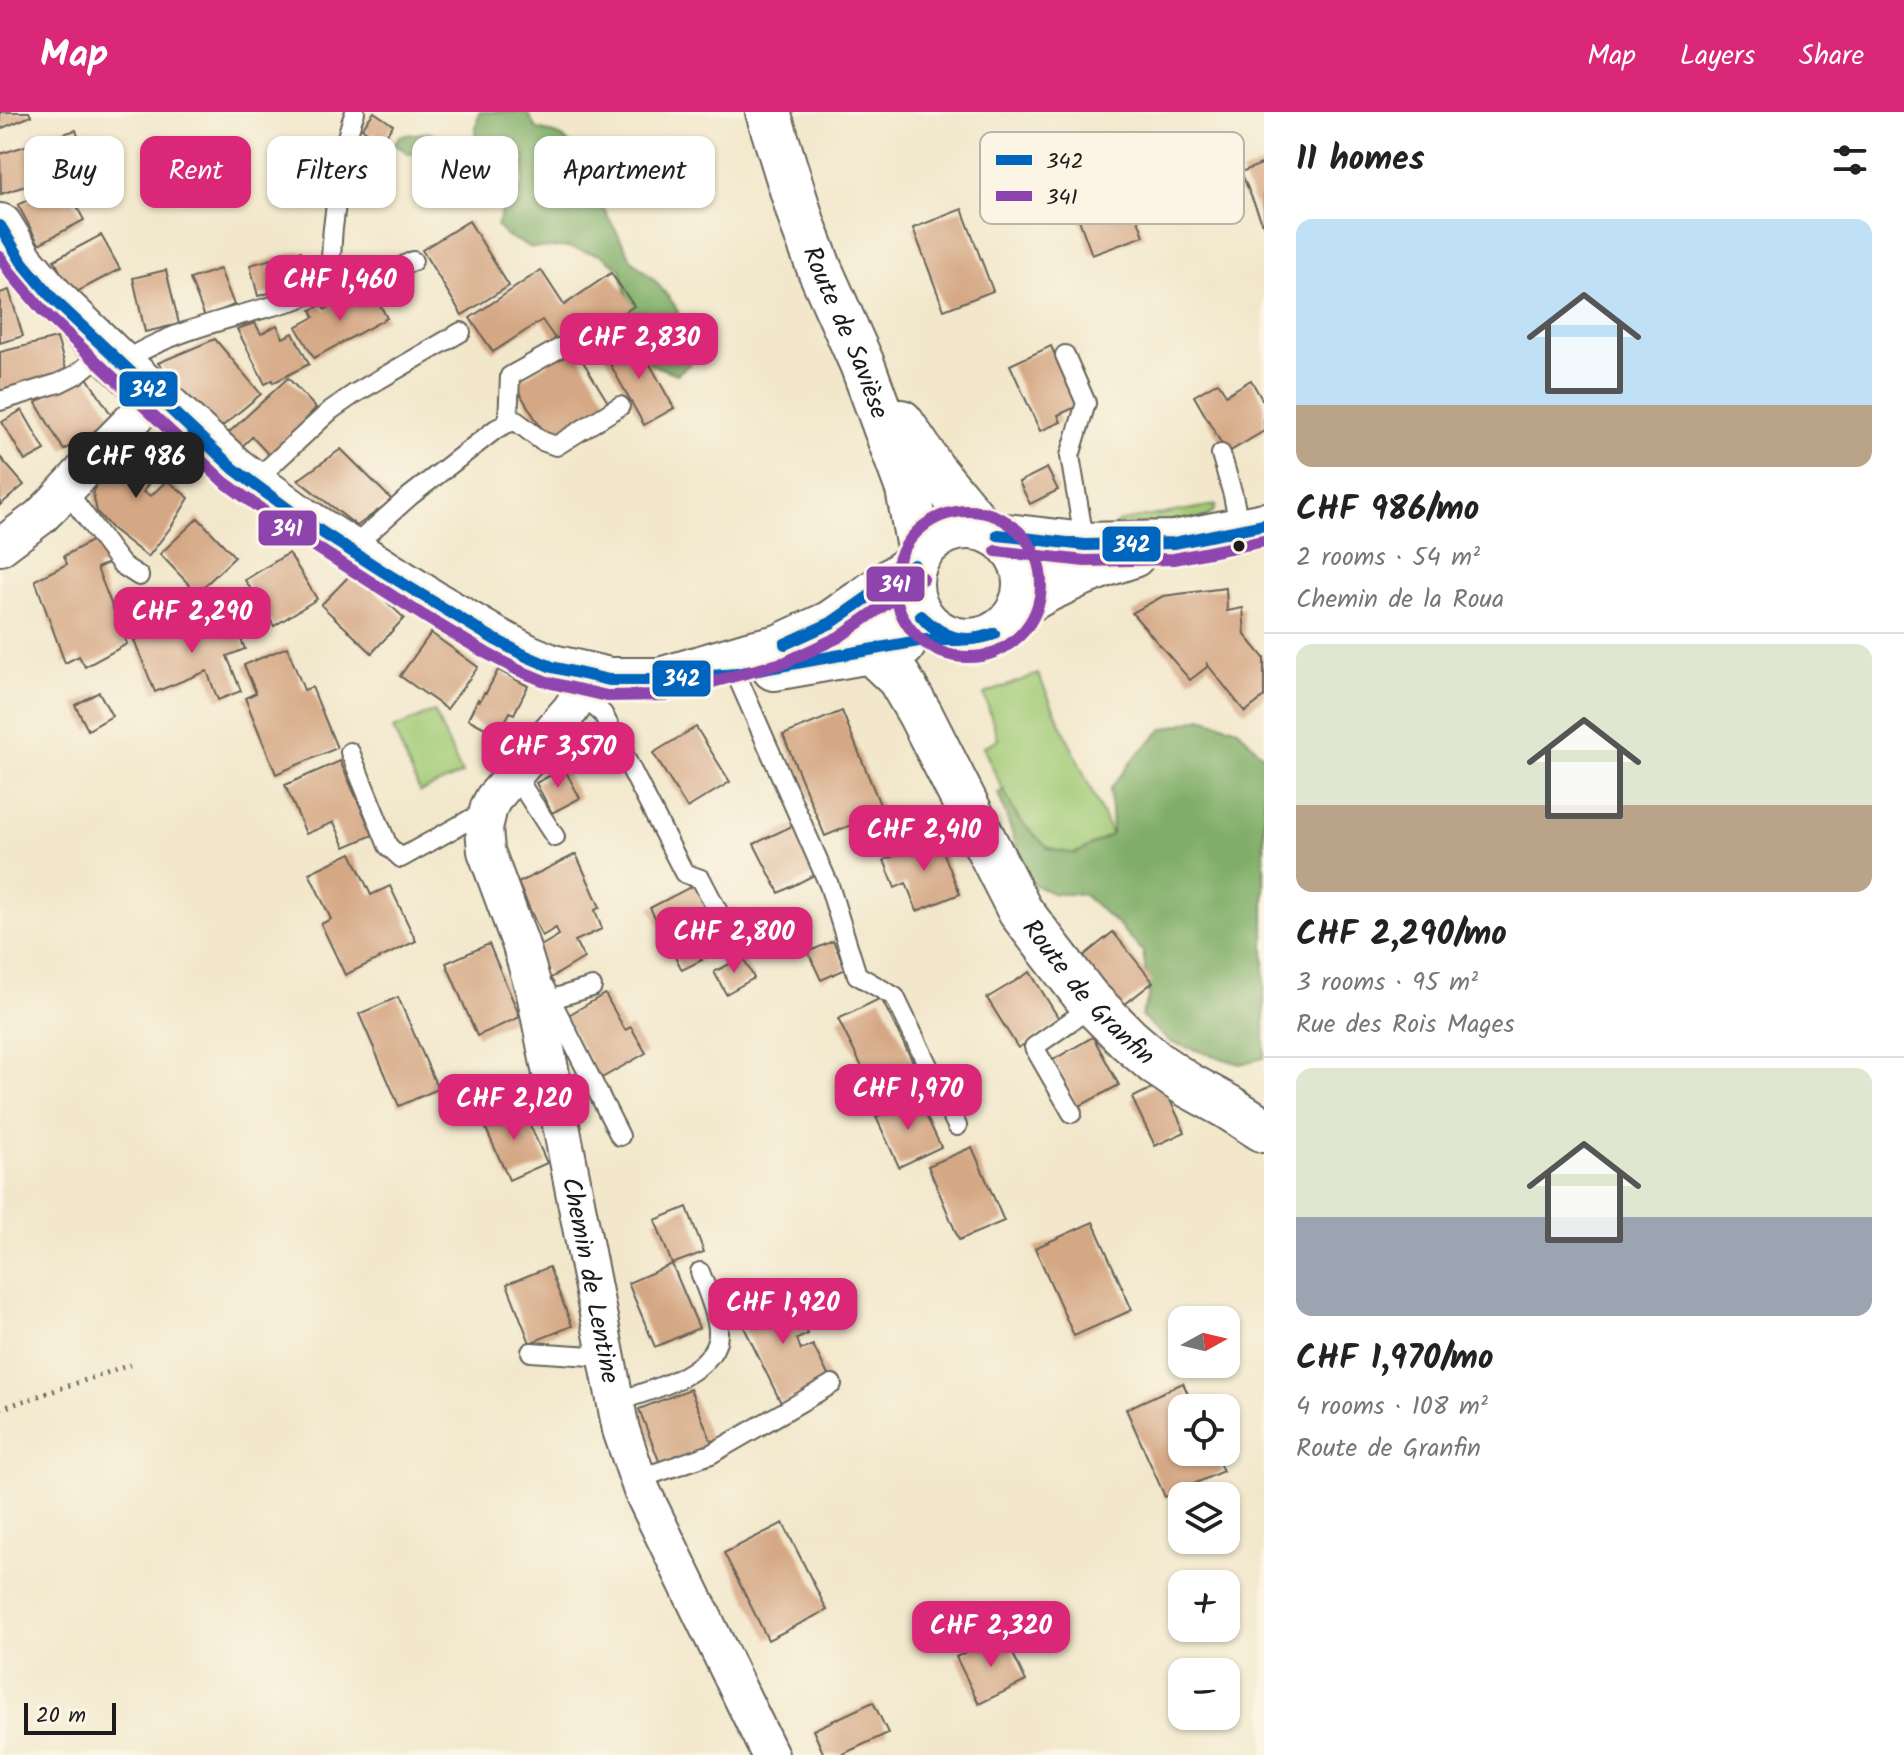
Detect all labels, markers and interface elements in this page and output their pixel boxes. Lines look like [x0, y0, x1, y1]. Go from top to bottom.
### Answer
text: Map [40, 26, 109, 86]
text: Map [1587, 34, 1636, 79]
text: Layers [1680, 34, 1755, 79]
text: Share [1799, 34, 1864, 79]
legend [980, 132, 1244, 224]
text: 11 homes [1296, 133, 1425, 187]
chip: Buy [24, 136, 124, 208]
chip: Rent [140, 136, 251, 208]
chip: Filters [267, 136, 396, 208]
chip: New [412, 136, 518, 208]
chip: Apartment [534, 136, 715, 208]
icon: filters [1828, 138, 1872, 182]
text: 342 [1046, 145, 1083, 180]
text: 341 [1046, 181, 1078, 216]
street label: Route de Savièse [790, 240, 900, 425]
pin: CHF 1,460 [248, 255, 432, 323]
text: CHF 1,460 [283, 260, 397, 302]
icon: home [1512, 271, 1656, 415]
pin: CHF 2,830 [547, 313, 731, 381]
text: CHF 2,830 [578, 318, 700, 360]
line badge: 342 [118, 370, 179, 408]
text: 342 [130, 374, 167, 409]
pin: CHF 986 [62, 432, 210, 500]
text: CHF 986 [86, 437, 186, 479]
text: CHF 986/mo [1296, 483, 1479, 537]
line badge: 341 [257, 509, 318, 547]
text: 341 [271, 513, 303, 548]
line badge: 342 [1101, 525, 1162, 563]
text: 342 [1113, 529, 1150, 564]
text: 2 rooms · 54 m² [1296, 537, 1480, 579]
unlabelled marker [1231, 538, 1247, 554]
line badge: 341 [865, 565, 926, 603]
text: 341 [879, 569, 911, 604]
text: Chemin de la Roua [1296, 579, 1504, 621]
pin: CHF 2,290 [100, 587, 284, 655]
text: CHF 2,290 [132, 592, 252, 634]
line badge: 342 [651, 659, 712, 698]
text: 342 [663, 663, 700, 698]
icon: home [1512, 696, 1656, 840]
pin: CHF 3,570 [466, 722, 650, 790]
text: CHF 3,570 [500, 727, 616, 769]
pin: CHF 2,410 [832, 805, 1016, 873]
text: CHF 2,410 [867, 810, 981, 852]
pin: CHF 2,800 [642, 907, 826, 975]
text: CHF 2,290/mo [1296, 908, 1507, 962]
street label: Route de Granfin [1010, 910, 1164, 1077]
text: CHF 2,800 [673, 912, 795, 954]
text: 3 rooms · 95 m² [1296, 962, 1478, 1004]
text: Rue des Rois Mages [1296, 1004, 1514, 1046]
pin: CHF 1,970 [816, 1064, 1000, 1132]
text: CHF 1,970 [853, 1069, 963, 1111]
pin: CHF 2,120 [422, 1074, 606, 1142]
text: CHF 2,120 [456, 1079, 572, 1121]
icon: home [1512, 1120, 1656, 1264]
street label: Chemin de Lentine [549, 1174, 630, 1387]
pin: CHF 1,920 [691, 1278, 875, 1346]
text: CHF 1,920 [726, 1283, 840, 1325]
north arrow [1168, 1306, 1240, 1378]
map controls [1168, 1306, 1240, 1730]
text: CHF 1,970/mo [1296, 1332, 1493, 1386]
text: 4 rooms · 108 m² [1296, 1386, 1488, 1428]
button: locate [1168, 1394, 1240, 1466]
text: Route de Granfin [1296, 1428, 1481, 1470]
button: layers [1168, 1482, 1240, 1554]
button: + [1168, 1570, 1240, 1642]
pin: CHF 2,320 [899, 1601, 1083, 1669]
text: CHF 2,320 [930, 1606, 1052, 1648]
button: − [1168, 1658, 1240, 1730]
scale bar [24, 1699, 116, 1735]
text: 20 m [36, 1699, 86, 1734]

